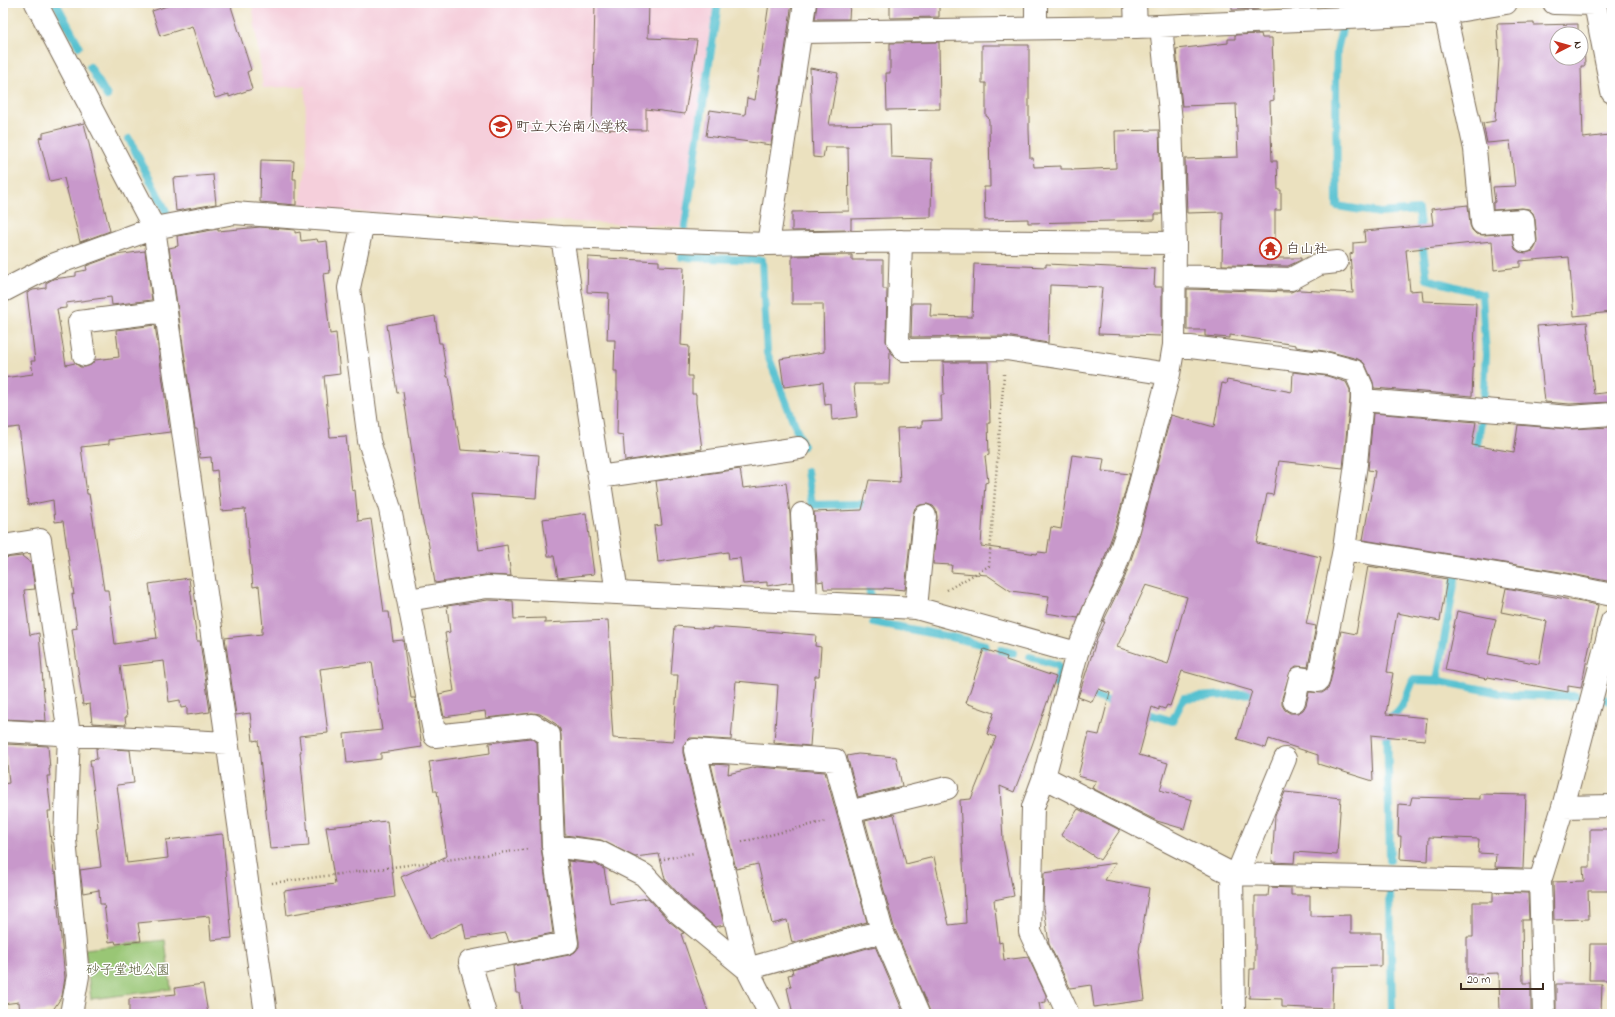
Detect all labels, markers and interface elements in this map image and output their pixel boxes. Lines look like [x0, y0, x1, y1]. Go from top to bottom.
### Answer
north arrow [1549, 26, 1589, 66]
text: N [1570, 41, 1586, 50]
school or university icon: 町立大治南小学校 [488, 113, 514, 139]
place label: 町立大治南小学校 [516, 117, 628, 138]
temple icon: 白山社 [1258, 235, 1284, 261]
place label: 白山社 [1286, 239, 1328, 260]
park label: 砂子堂地公園 [86, 960, 170, 981]
scale bar [1461, 965, 1543, 991]
text: 20 m [1467, 971, 1490, 989]

